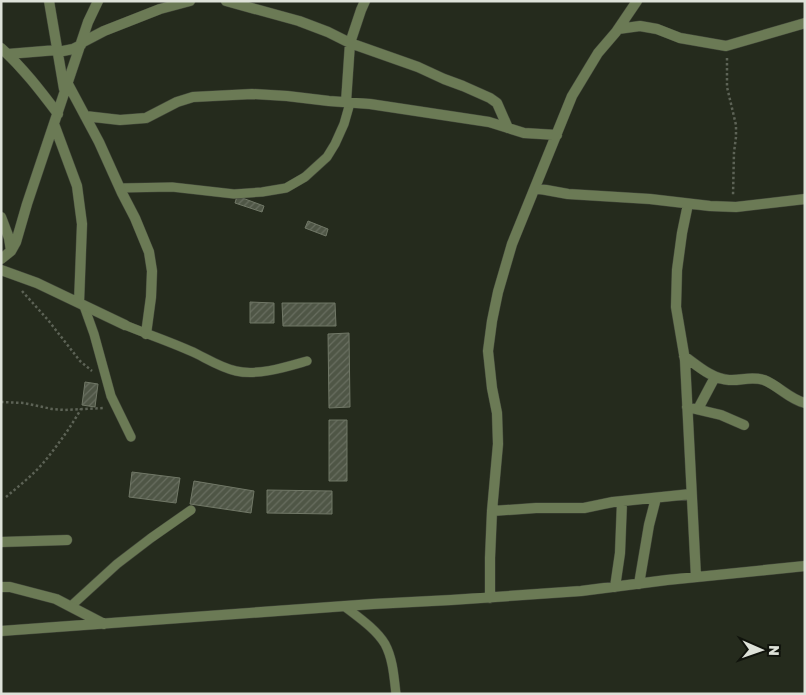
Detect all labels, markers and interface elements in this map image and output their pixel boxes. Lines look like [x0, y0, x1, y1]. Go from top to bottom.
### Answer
north arrow [736, 625, 786, 675]
text: N [766, 645, 783, 656]

